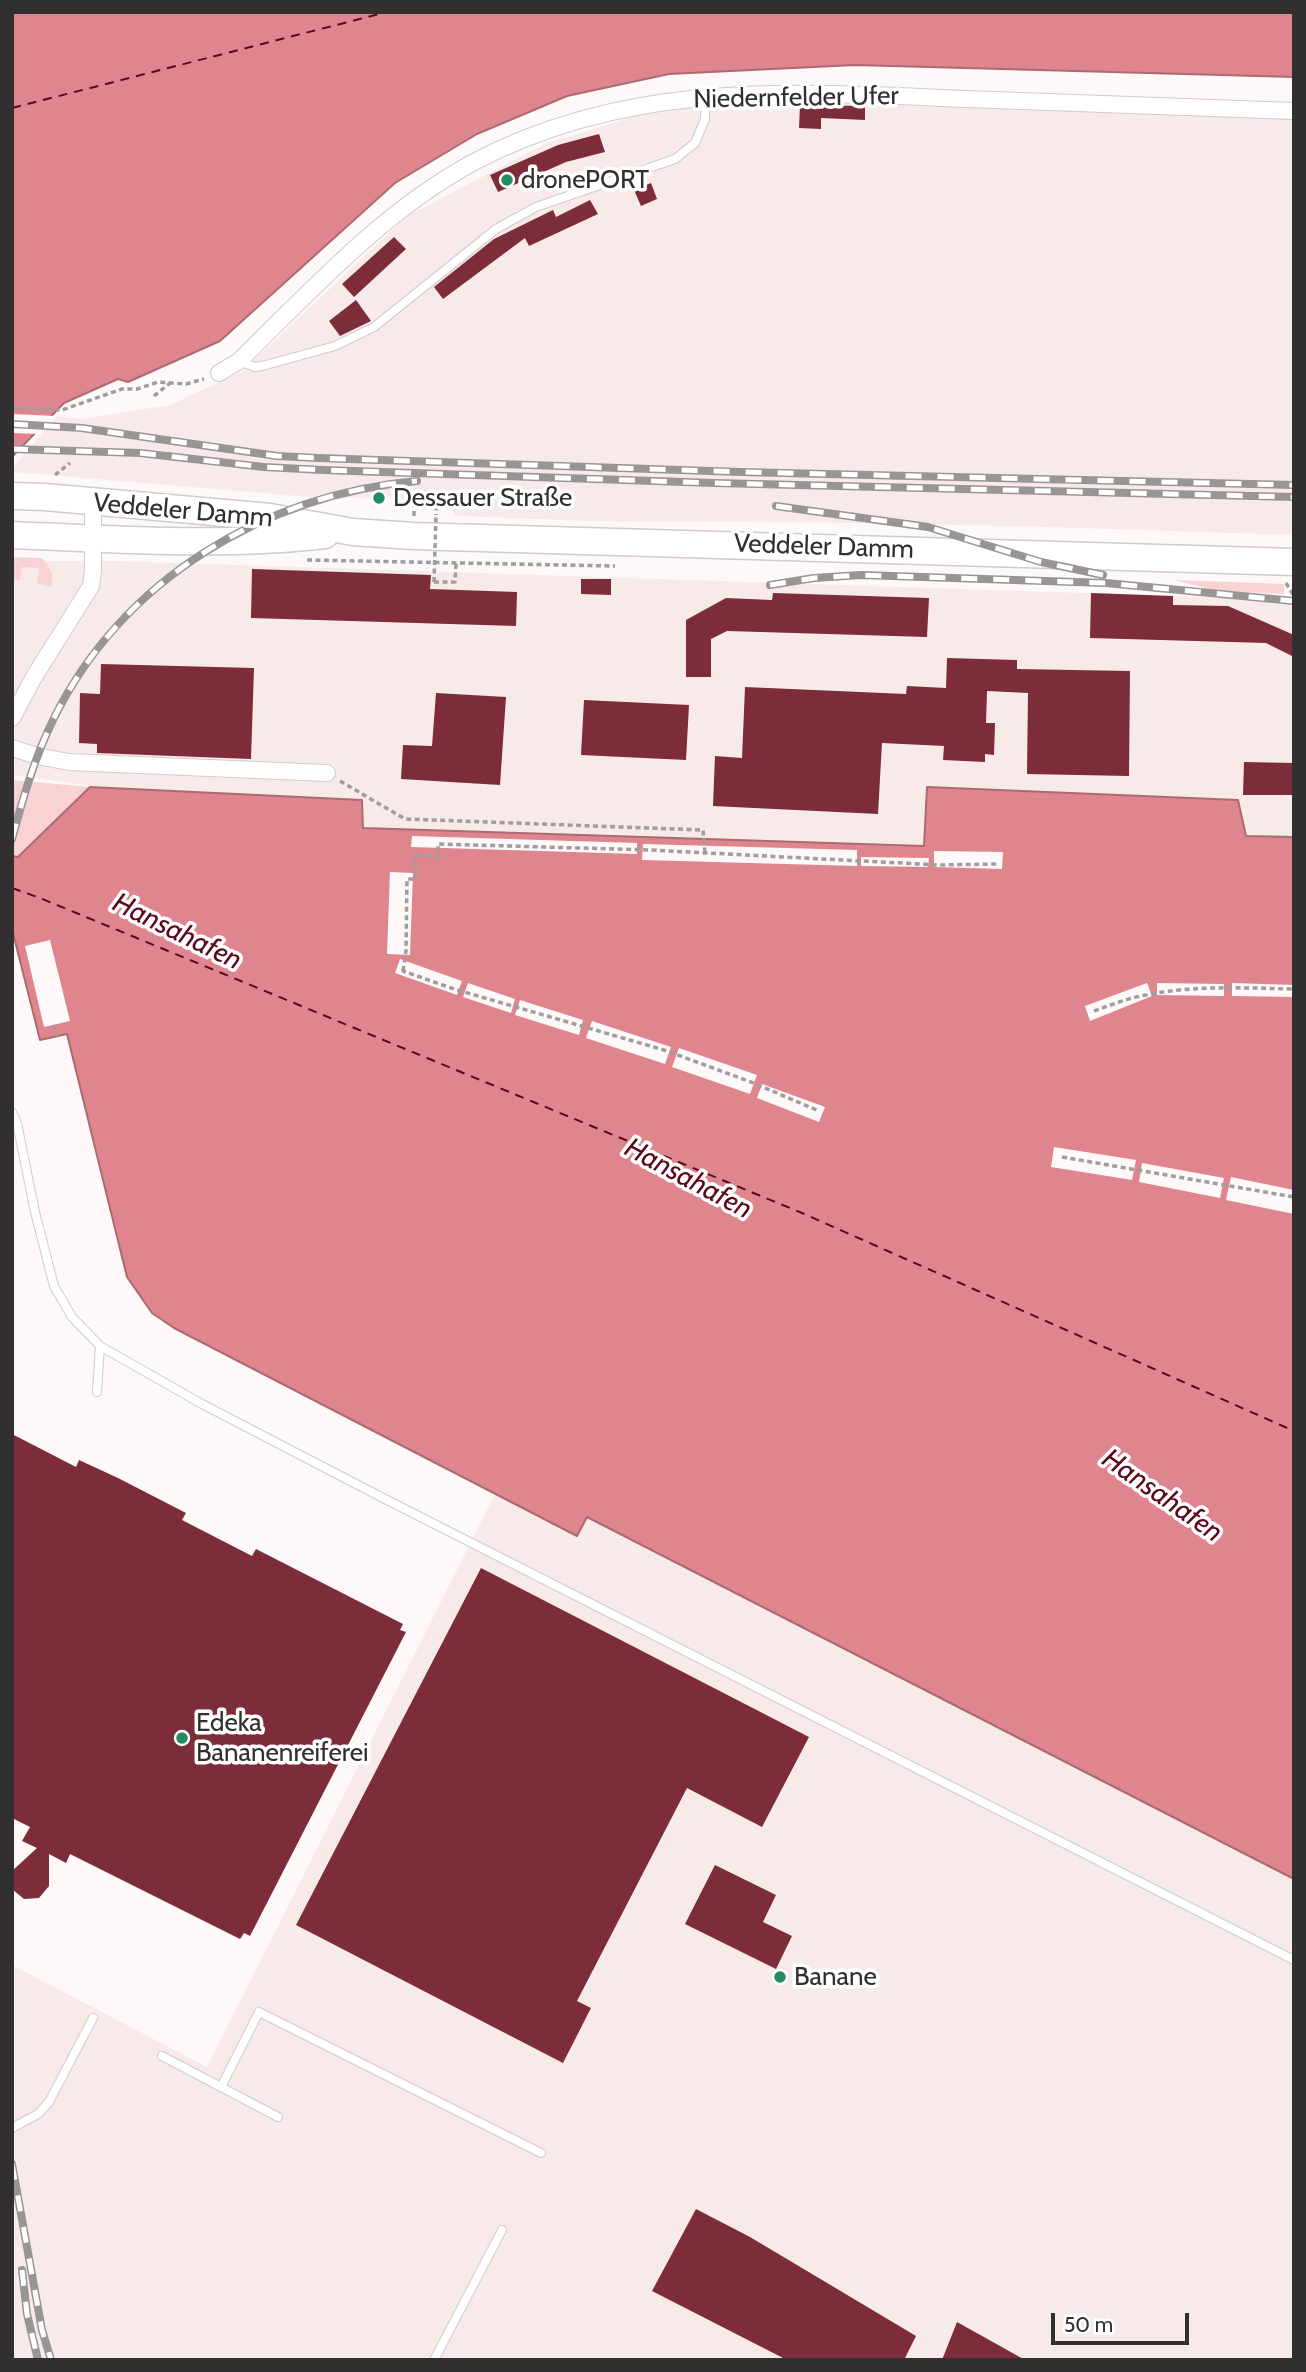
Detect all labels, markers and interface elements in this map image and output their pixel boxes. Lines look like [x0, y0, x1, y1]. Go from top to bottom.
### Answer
street label: Niedernfelder Ufer [693, 81, 899, 115]
place label: dronePORT [521, 164, 649, 196]
marker: dronePORT [499, 172, 515, 188]
place label: Dessauer Straße [393, 482, 572, 514]
street label: Veddeler Damm [92, 488, 274, 534]
marker: Dessauer Straße [371, 490, 387, 506]
street label: Veddeler Damm [734, 528, 914, 566]
water label: Hansahafen [107, 886, 247, 978]
water label: Hansahafen [619, 1131, 757, 1227]
water label: Hansahafen [1095, 1442, 1229, 1550]
place label: Edeka Bananenreiferei [196, 1707, 368, 1768]
marker: Edeka Bananenreiferei [174, 1730, 190, 1746]
place label: Banane [794, 1961, 877, 1993]
marker: Banane [772, 1969, 788, 1985]
scale bar [1054, 2298, 1192, 2342]
text: 50 m [1064, 2312, 1113, 2337]

